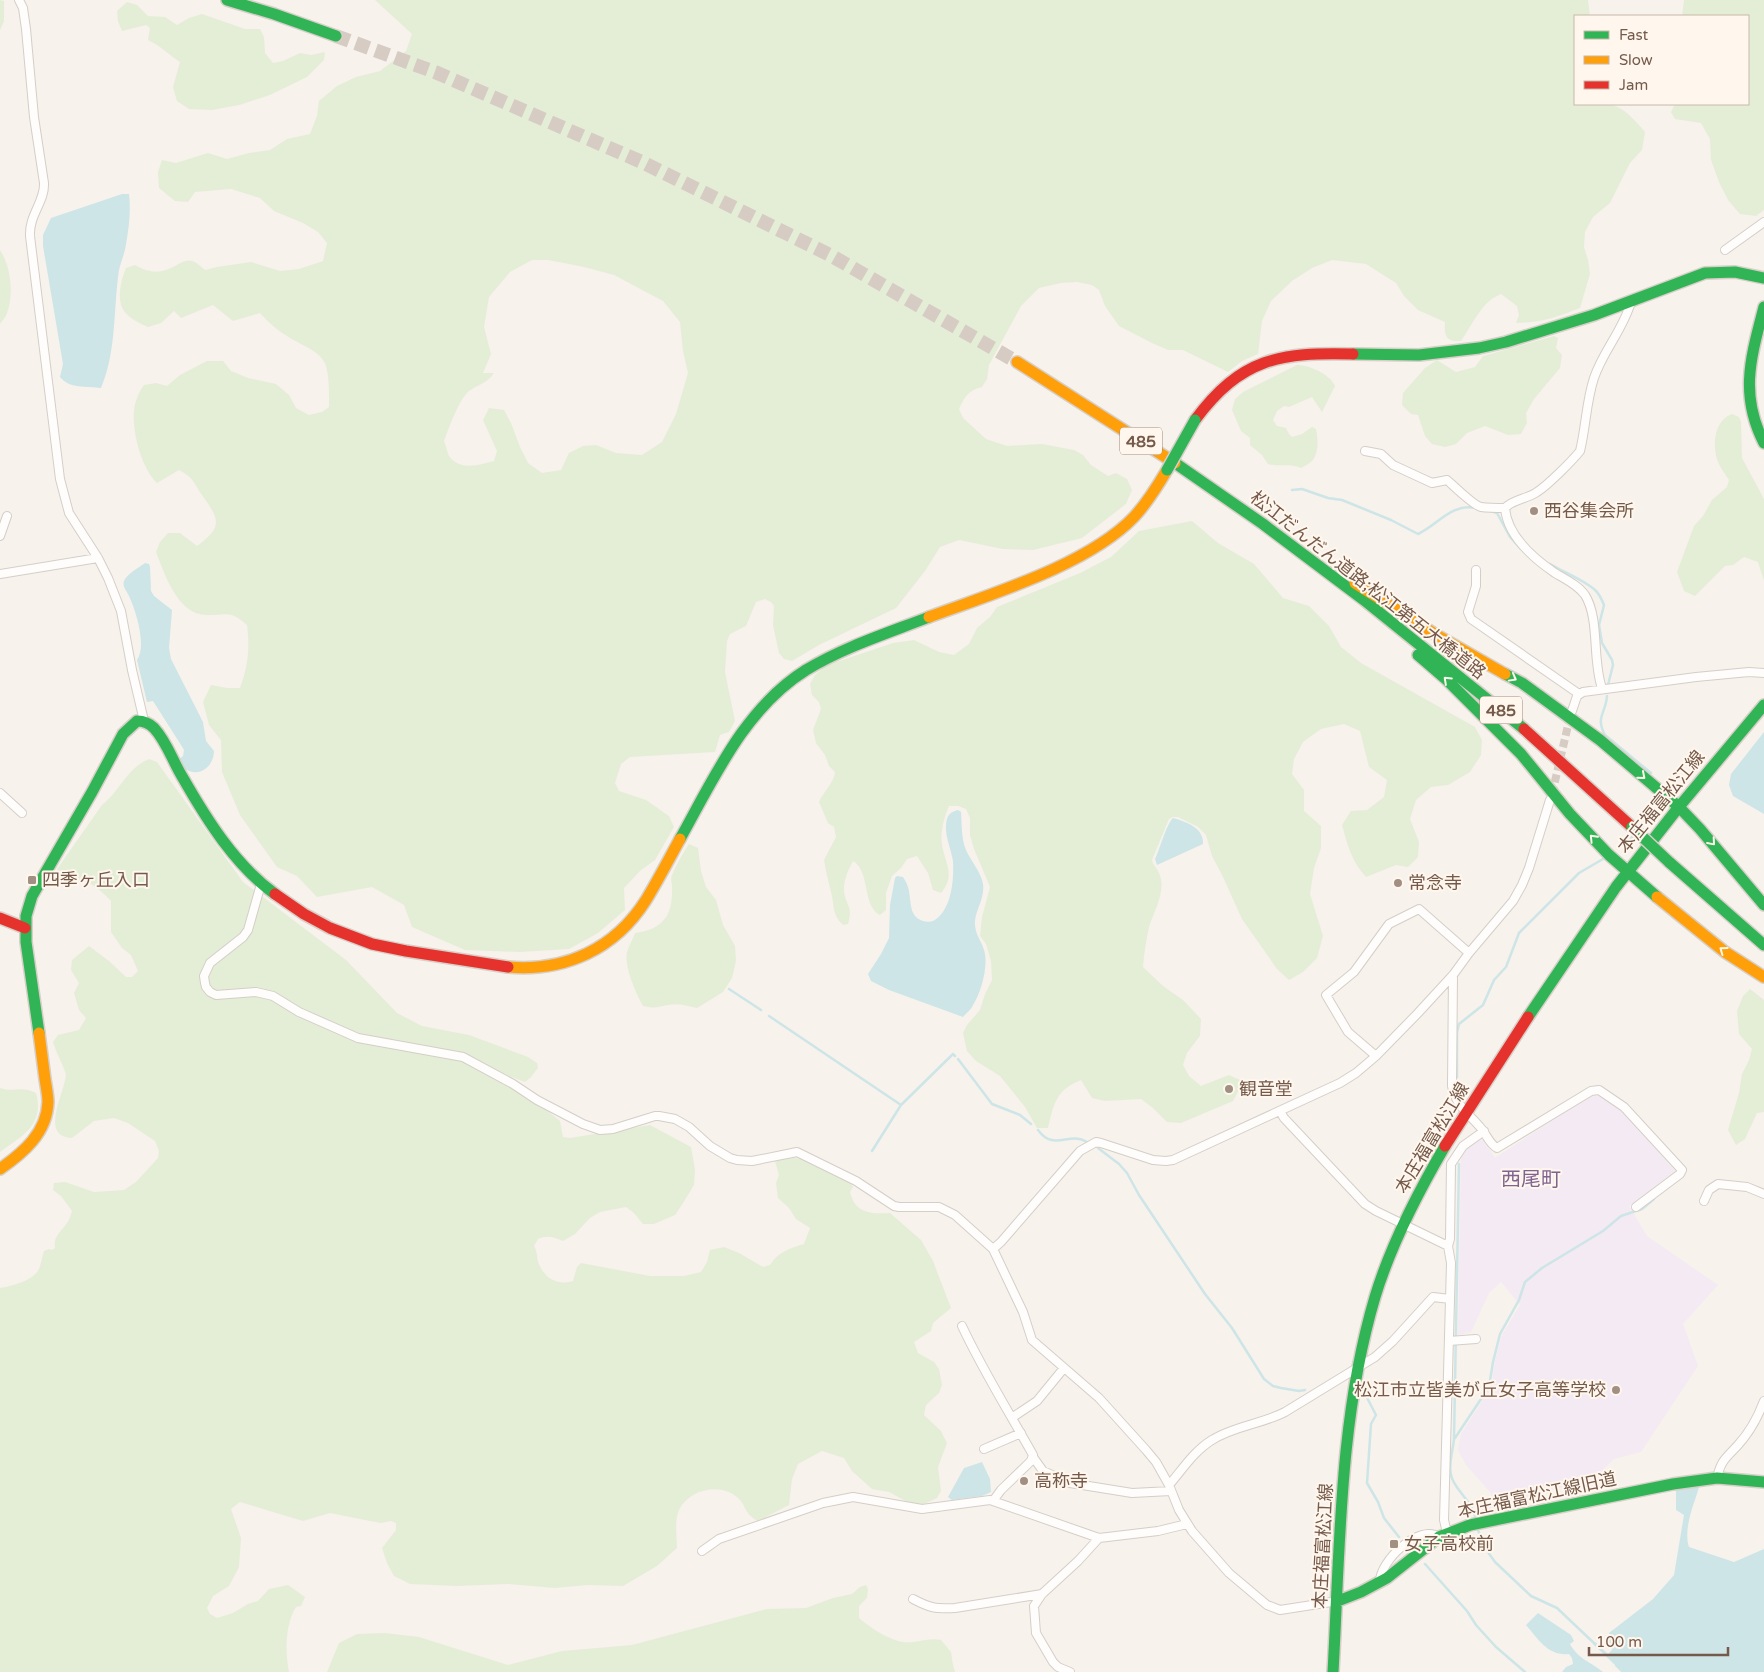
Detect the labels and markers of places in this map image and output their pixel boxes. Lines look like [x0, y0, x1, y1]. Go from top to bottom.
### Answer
place label: 西谷集会所 [1544, 500, 1634, 522]
marker: 西谷集会所 [1528, 505, 1540, 517]
place label: 四季ヶ丘入口 [42, 869, 150, 891]
place label: 常念寺 [1408, 872, 1462, 894]
marker: 四季ヶ丘入口 [26, 874, 38, 886]
marker: 常念寺 [1392, 877, 1404, 889]
place label: 観音堂 [1239, 1078, 1293, 1100]
marker: 観音堂 [1223, 1083, 1235, 1095]
place label: 松江市立皆美が丘女子高等学校 [1354, 1379, 1606, 1401]
marker: 松江市立皆美が丘女子高等学校 [1610, 1384, 1622, 1396]
place label: 高称寺 [1034, 1470, 1088, 1492]
marker: 高称寺 [1018, 1475, 1030, 1487]
place label: 女子高校前 [1404, 1533, 1494, 1555]
marker: 女子高校前 [1388, 1538, 1400, 1550]

